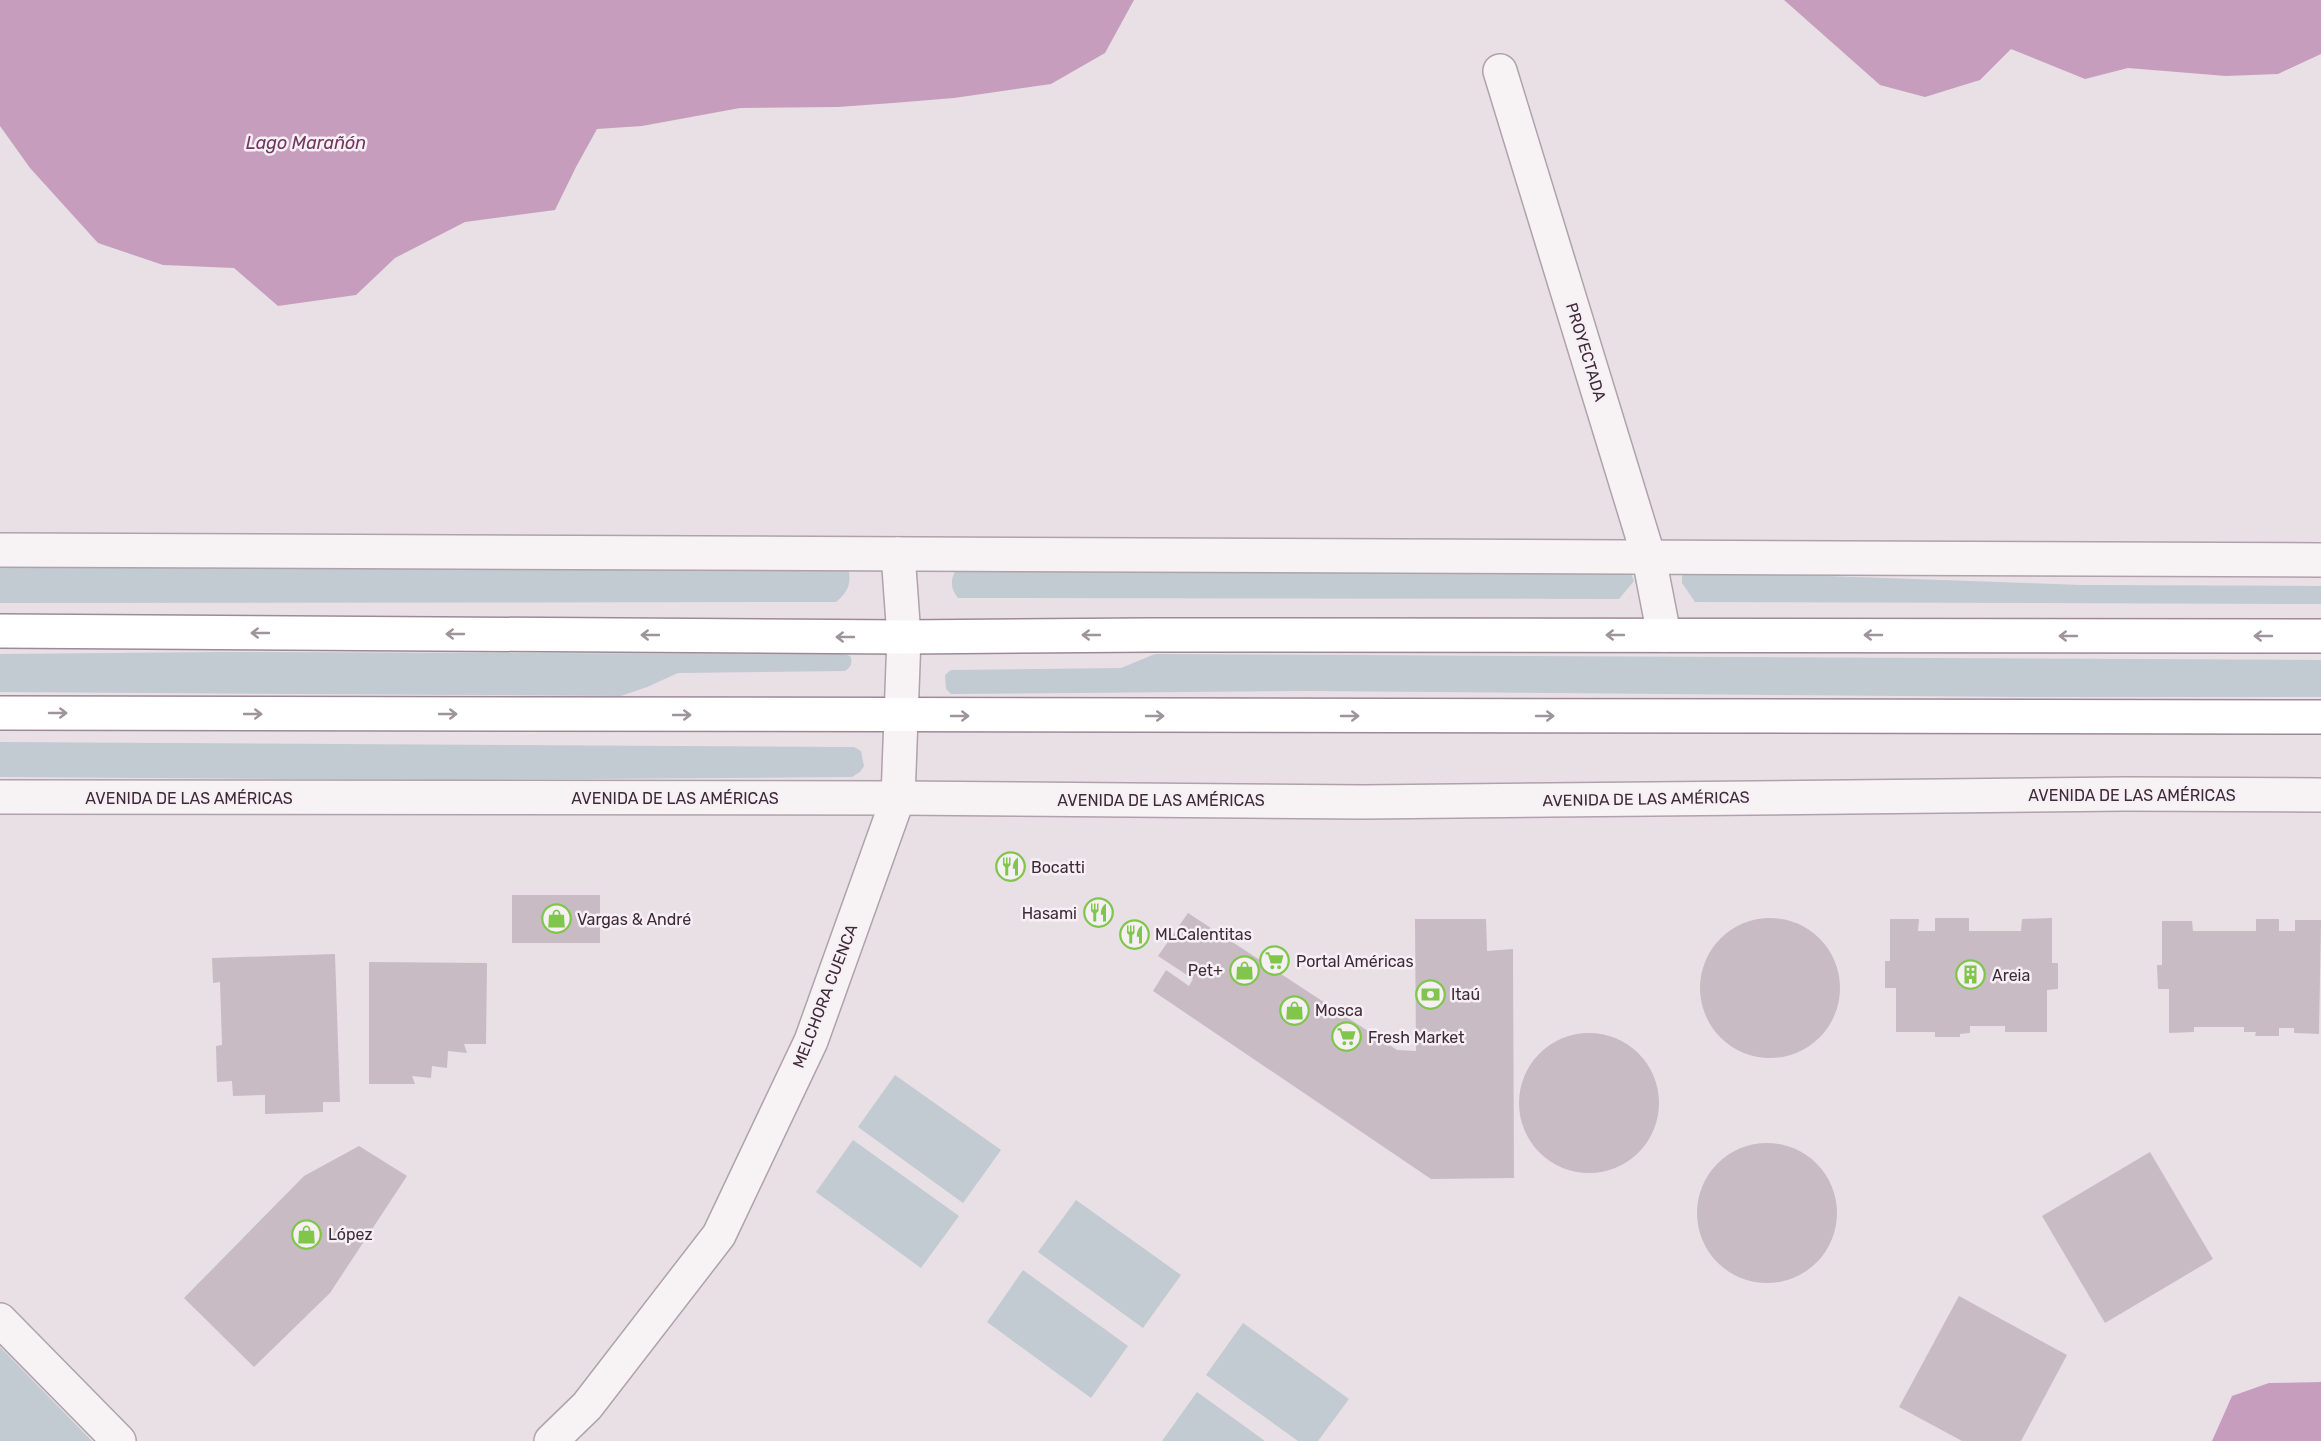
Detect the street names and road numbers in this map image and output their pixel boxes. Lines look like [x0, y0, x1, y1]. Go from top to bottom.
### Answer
street label: PROYECTADA [1562, 300, 1610, 404]
street label: AVENIDA DE LAS AMÉRICAS [2028, 786, 2236, 805]
street label: AVENIDA DE LAS AMÉRICAS [1542, 788, 1750, 810]
street label: AVENIDA DE LAS AMÉRICAS [85, 789, 293, 808]
street label: AVENIDA DE LAS AMÉRICAS [571, 789, 779, 808]
street label: AVENIDA DE LAS AMÉRICAS [1057, 791, 1265, 810]
street label: MELCHORA CUENCA [789, 921, 861, 1071]

